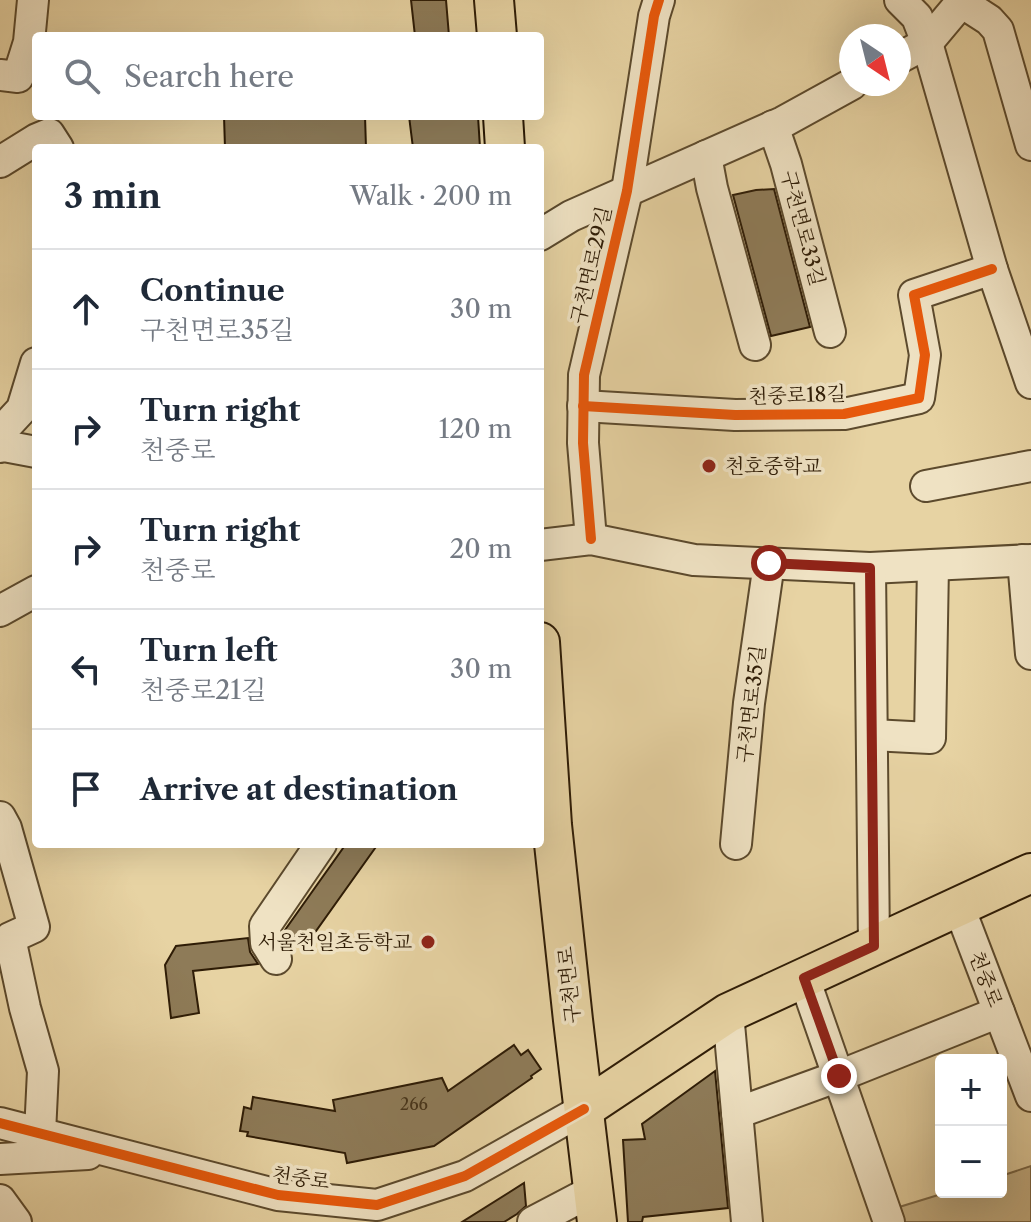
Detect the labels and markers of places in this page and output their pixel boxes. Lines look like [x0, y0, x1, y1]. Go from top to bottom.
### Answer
place label: 천호중학교 [725, 454, 822, 478]
marker: 천호중학교 [700, 457, 718, 475]
place label: 서울천일초등학교 [257, 930, 413, 954]
marker: 서울천일초등학교 [419, 933, 437, 951]

